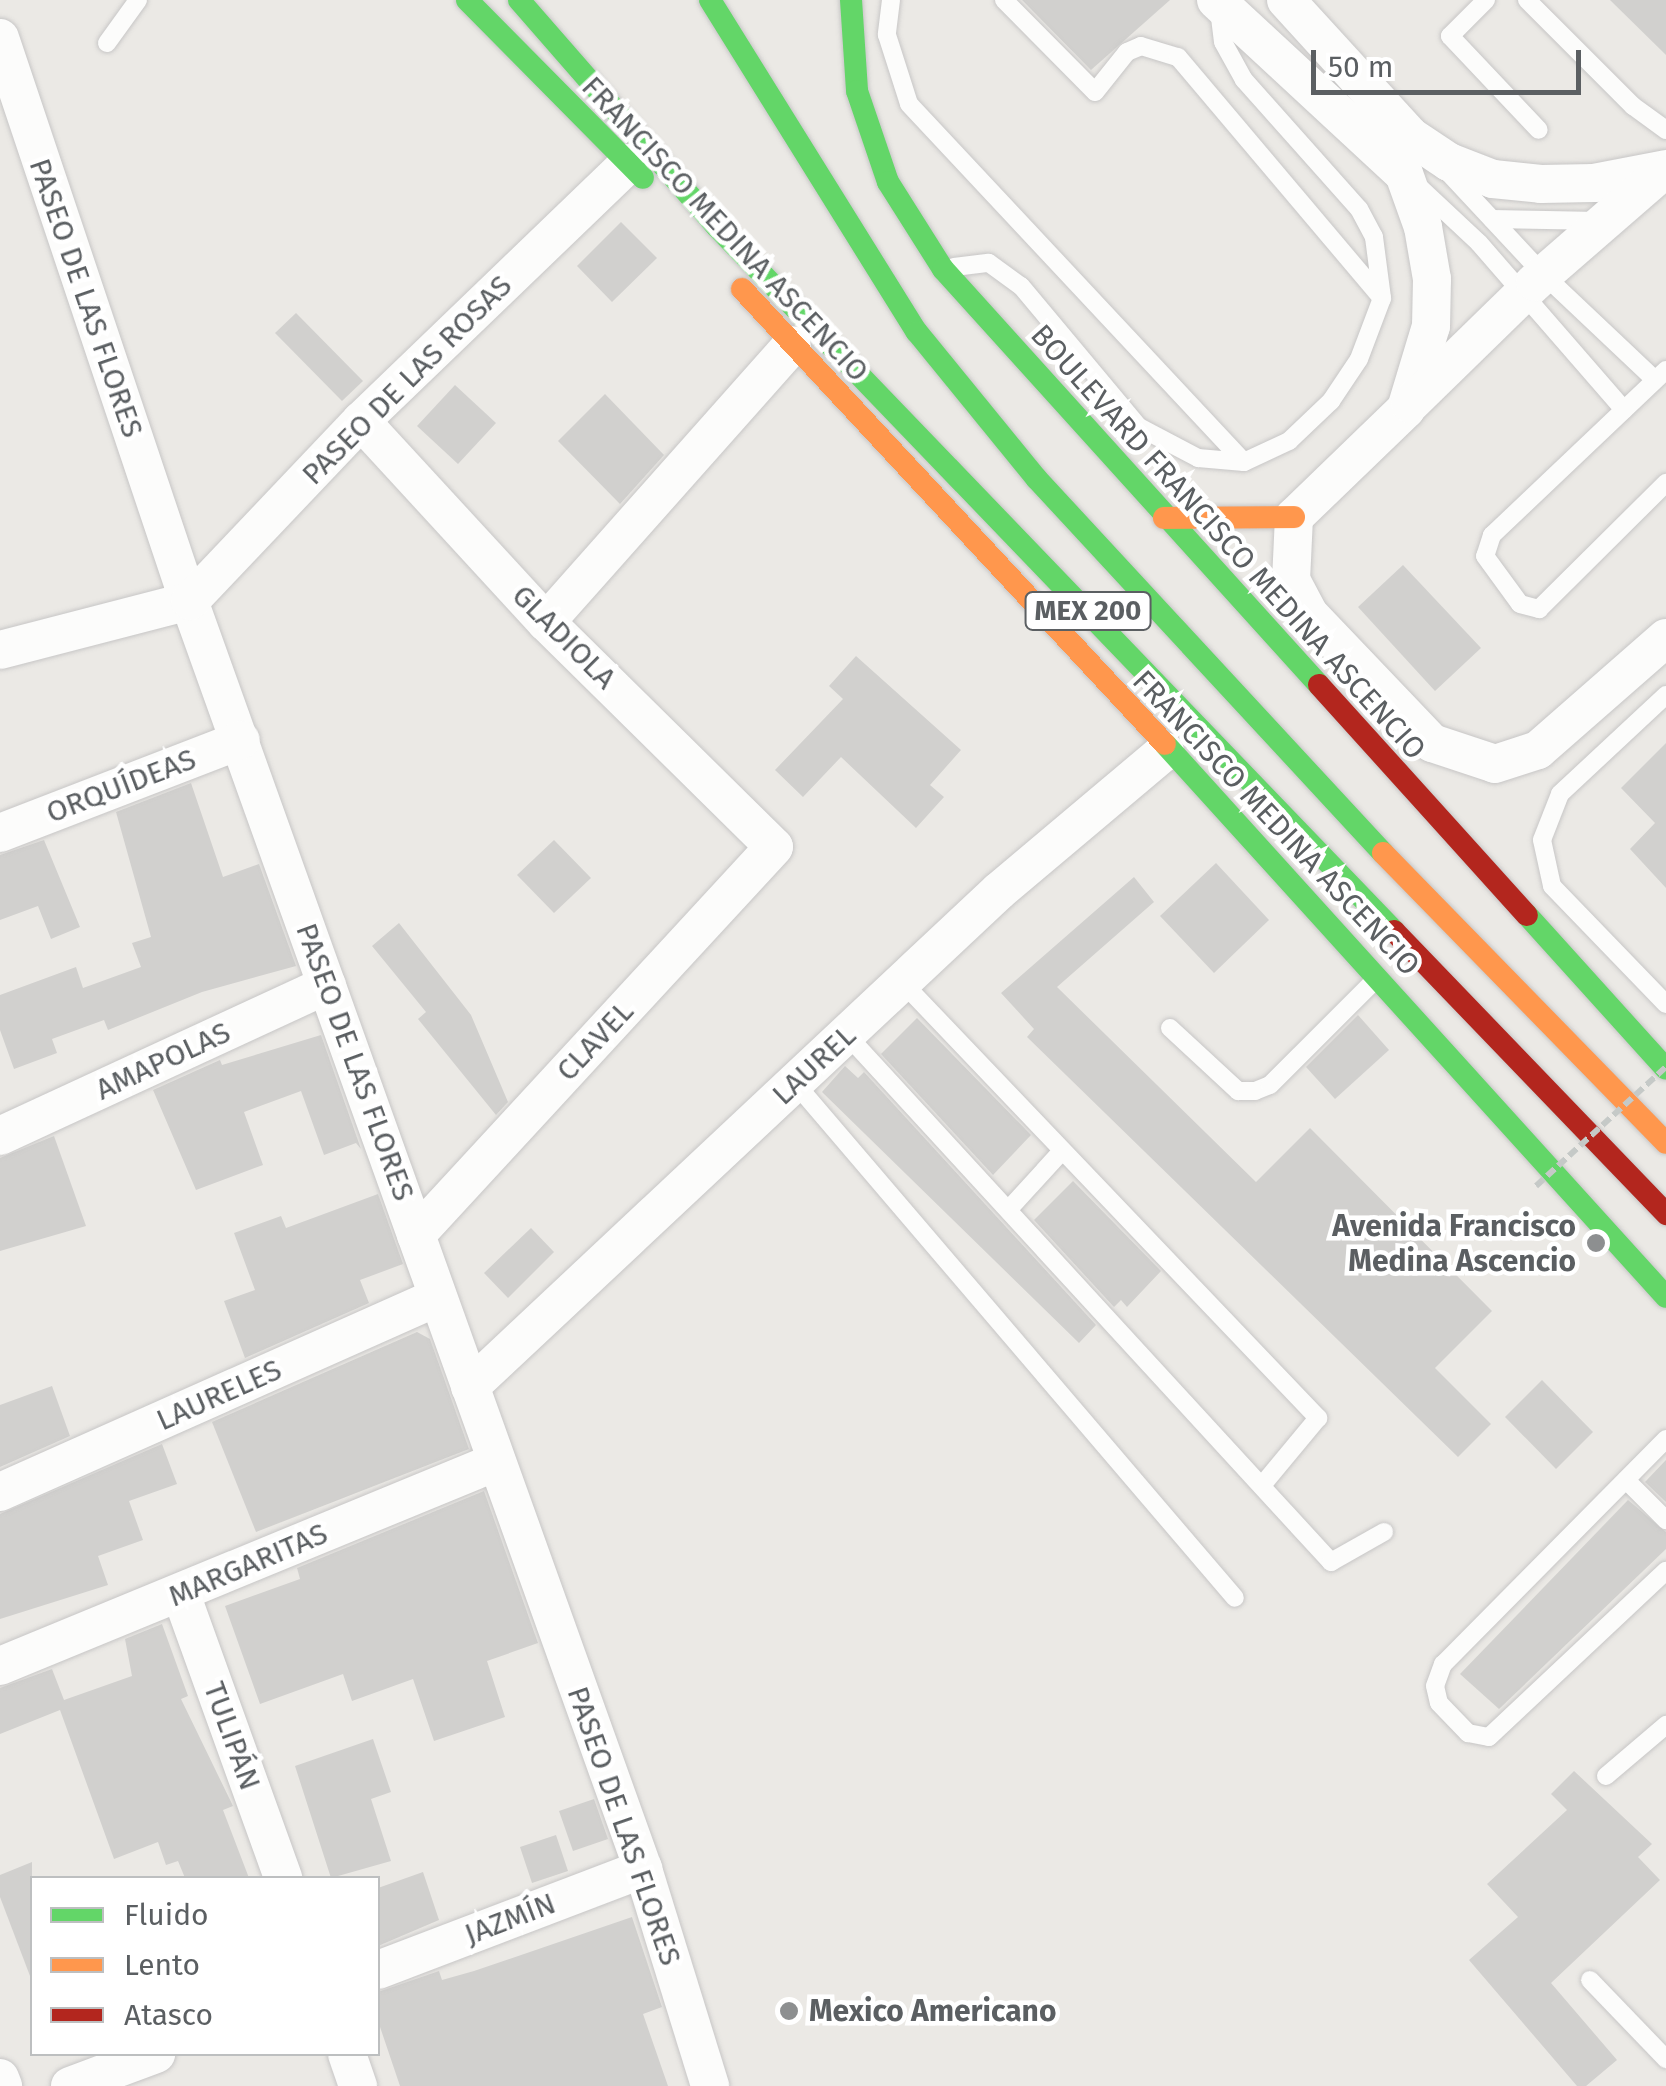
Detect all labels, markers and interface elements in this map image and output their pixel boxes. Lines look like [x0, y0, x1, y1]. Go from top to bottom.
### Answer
scale bar [1316, 30, 1586, 92]
text: 50 m [1328, 49, 1393, 85]
street label: FRANCISCO MEDINA ASCENCIO [574, 69, 876, 389]
street label: PASEO DE LAS FLORES [21, 154, 151, 442]
street label: PASEO DE LAS ROSAS [295, 268, 519, 492]
street label: BOULEVARD FRANCISCO MEDINA ASCENCIO [1023, 317, 1433, 767]
street label: GLADIOLA [505, 578, 623, 696]
road number: MEX 200 [1023, 588, 1153, 634]
street label: FRANCISCO MEDINA ASCENCIO [1125, 663, 1427, 983]
street label: ORQUÍDEAS [41, 741, 201, 831]
street label: PASEO DE LAS FLORES [288, 918, 422, 1206]
street label: CLAVEL [549, 994, 641, 1088]
street label: AMAPOLAS [90, 1014, 236, 1108]
street label: LAUREL [765, 1017, 863, 1113]
place label: Avenida Francisco Medina Ascencio [1332, 1208, 1576, 1278]
marker: Avenida Francisco Medina Ascencio [1585, 1232, 1607, 1254]
street label: LAURELES [151, 1352, 287, 1438]
street label: MARGARITAS [163, 1515, 333, 1615]
street label: TULIPÁN [196, 1677, 268, 1795]
street label: PASEO DE LAS FLORES [559, 1682, 689, 1970]
legend [30, 1876, 380, 2056]
street label: JAZMÍN [459, 1885, 561, 1953]
text: Fluido [124, 1897, 209, 1933]
text: Lento [124, 1947, 200, 1983]
place label: Mexico Americano [809, 1993, 1056, 2029]
text: Atasco [124, 1997, 213, 2033]
marker: Mexico Americano [778, 2000, 800, 2022]

